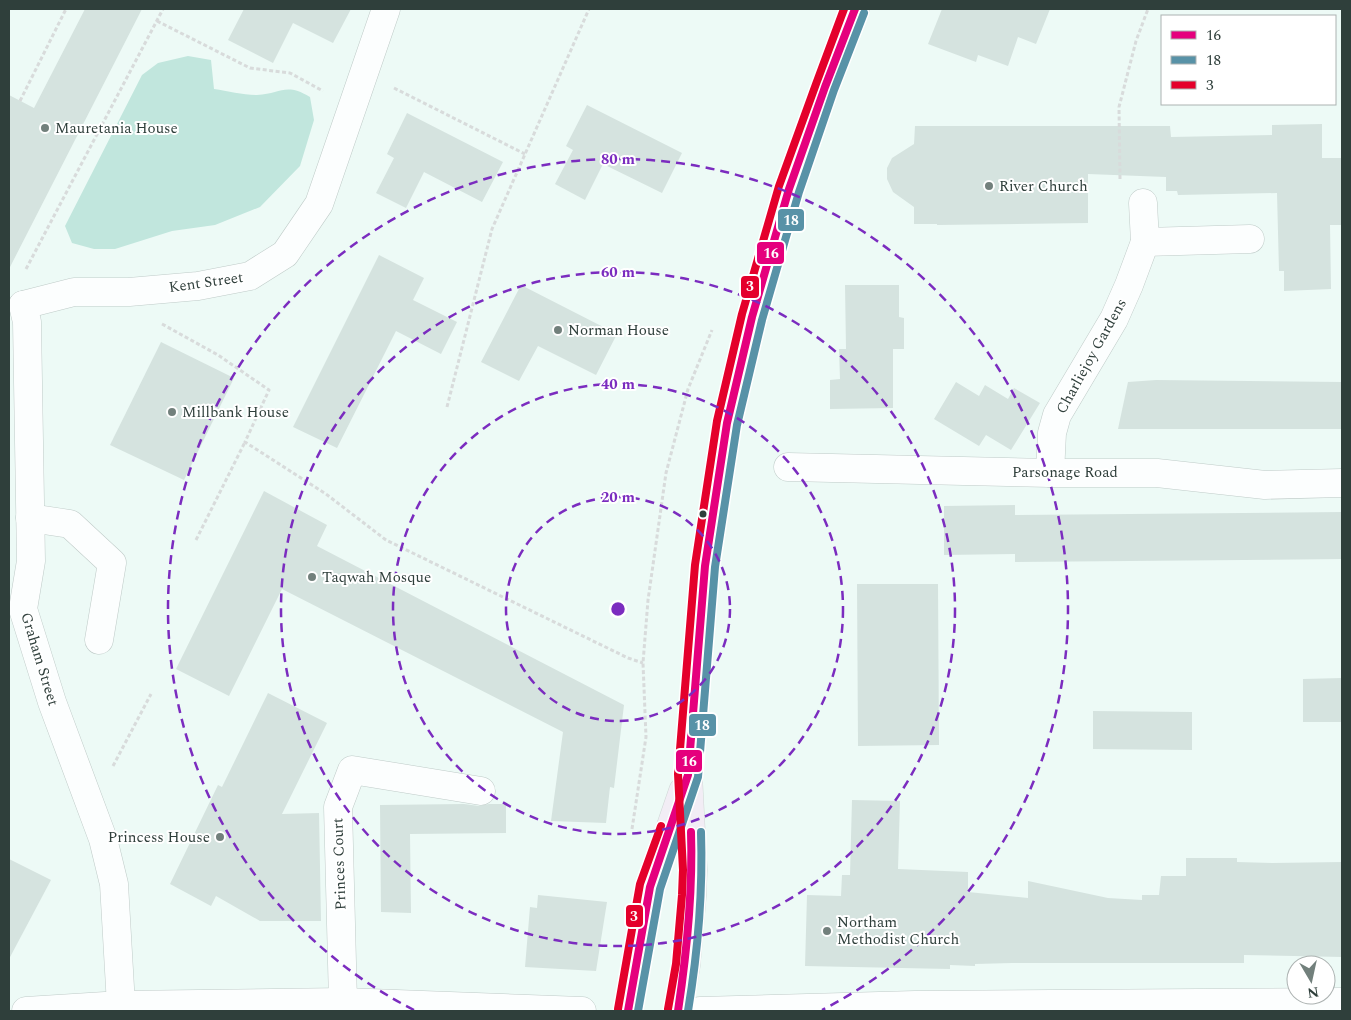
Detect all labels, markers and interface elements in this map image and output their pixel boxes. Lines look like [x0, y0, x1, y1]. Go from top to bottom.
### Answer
legend [1161, 15, 1336, 105]
text: 16 [1206, 24, 1222, 47]
text: 18 [1206, 49, 1221, 72]
text: 3 [1206, 74, 1214, 97]
place label: Mauretania House [55, 117, 178, 140]
marker: Mauretania House [39, 122, 51, 134]
text: 80 m [601, 148, 636, 171]
place label: River Church [999, 175, 1088, 198]
marker: River Church [983, 180, 995, 192]
line badge: 18 [777, 208, 805, 232]
text: 18 [783, 210, 799, 231]
line badge: 16 [756, 241, 785, 265]
text: 16 [763, 243, 779, 264]
text: 60 m [601, 261, 636, 284]
street label: Kent Street [167, 266, 245, 299]
line badge: 3 [740, 275, 760, 299]
text: 3 [746, 276, 754, 297]
street label: Charliejoy Gardens [1050, 294, 1133, 418]
place label: Norman House [568, 319, 669, 342]
marker: Norman House [552, 324, 564, 336]
text: 40 m [601, 373, 636, 396]
place label: Millbank House [182, 401, 289, 424]
marker: Millbank House [166, 406, 178, 418]
street label: Parsonage Road [1012, 461, 1118, 484]
text: 20 m [601, 486, 636, 509]
unlabelled marker [698, 509, 708, 519]
place label: Taqwah Mosque [322, 566, 431, 589]
marker: Taqwah Mosque [306, 571, 318, 583]
centre of rings [609, 600, 627, 618]
street label: Graham Street [14, 609, 65, 709]
line badge: 18 [688, 713, 717, 737]
text: 18 [694, 715, 710, 736]
line badge: 16 [675, 749, 703, 773]
text: 16 [681, 751, 697, 772]
street label: Princes Court [326, 818, 353, 910]
place label: Princess House [108, 826, 210, 849]
marker: Princess House [214, 831, 226, 843]
line badge: 3 [625, 904, 644, 928]
text: 3 [630, 906, 638, 927]
place label: Northam Methodist Church [837, 911, 960, 951]
marker: Northam Methodist Church [821, 925, 833, 937]
north arrow [1286, 955, 1336, 1005]
text: N [1306, 981, 1320, 1004]

